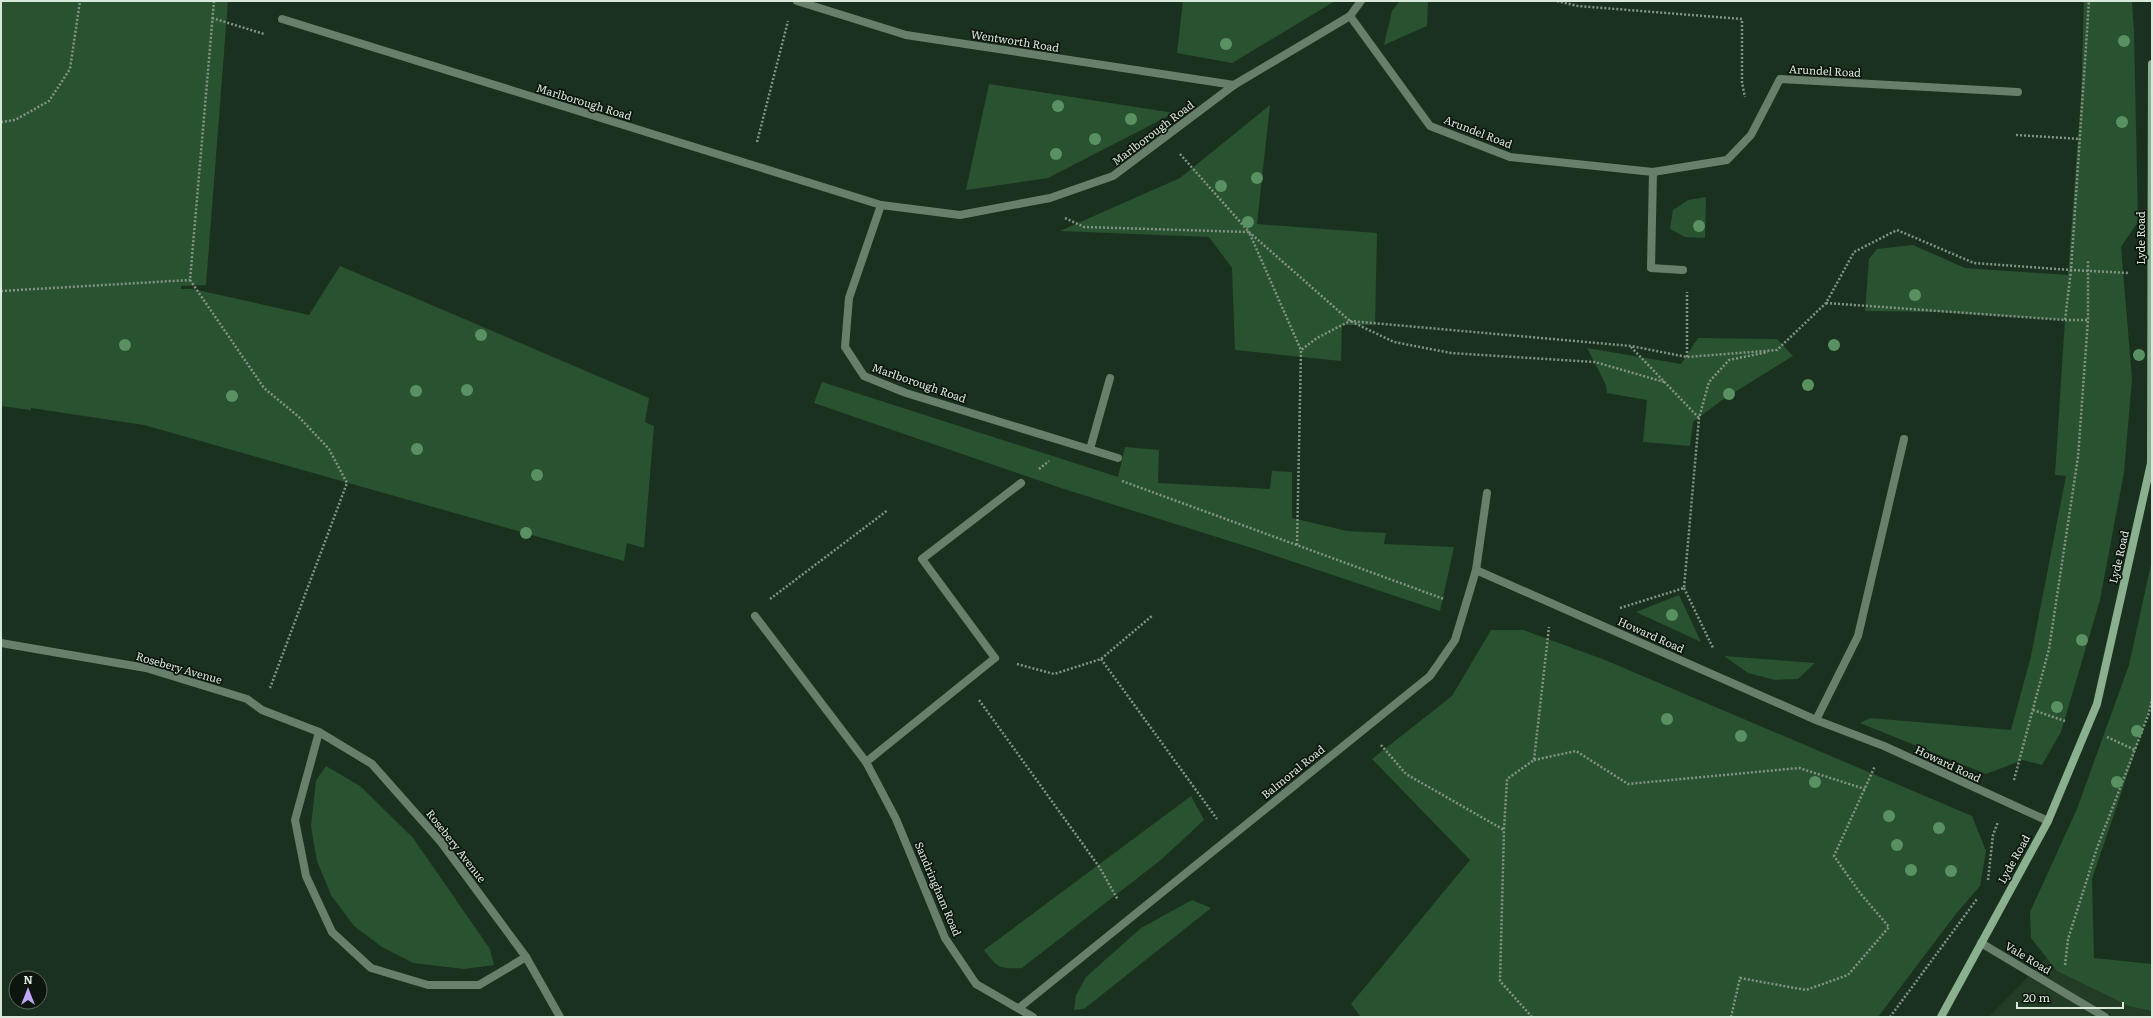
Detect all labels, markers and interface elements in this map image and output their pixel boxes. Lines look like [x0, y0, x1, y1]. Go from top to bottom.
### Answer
street label: Wentworth Road [970, 25, 1061, 55]
street label: Arundel Road [1789, 60, 1862, 80]
street label: Marlborough Road [535, 79, 634, 123]
street label: Marlborough Road [1108, 96, 1197, 168]
street label: Arundel Road [1442, 111, 1515, 152]
street label: Lyde Road [2132, 211, 2148, 265]
street label: Marlborough Road [870, 358, 969, 406]
street label: Lyde Road [2104, 529, 2132, 585]
street label: Howard Road [1616, 612, 1687, 656]
street label: Rosebery Avenue [134, 647, 224, 687]
street label: Balmoral Road [1257, 740, 1328, 802]
street label: Howard Road [1913, 741, 1984, 786]
street label: Rosebery Avenue [423, 805, 491, 886]
street label: Lyde Road [1993, 831, 2033, 886]
street label: Sandringham Road [912, 839, 966, 938]
street label: Vale Road [2002, 937, 2055, 977]
north arrow [8, 970, 48, 1010]
text: N [23, 971, 33, 987]
scale bar [2017, 984, 2123, 1010]
text: 20 m [2023, 988, 2050, 1006]

